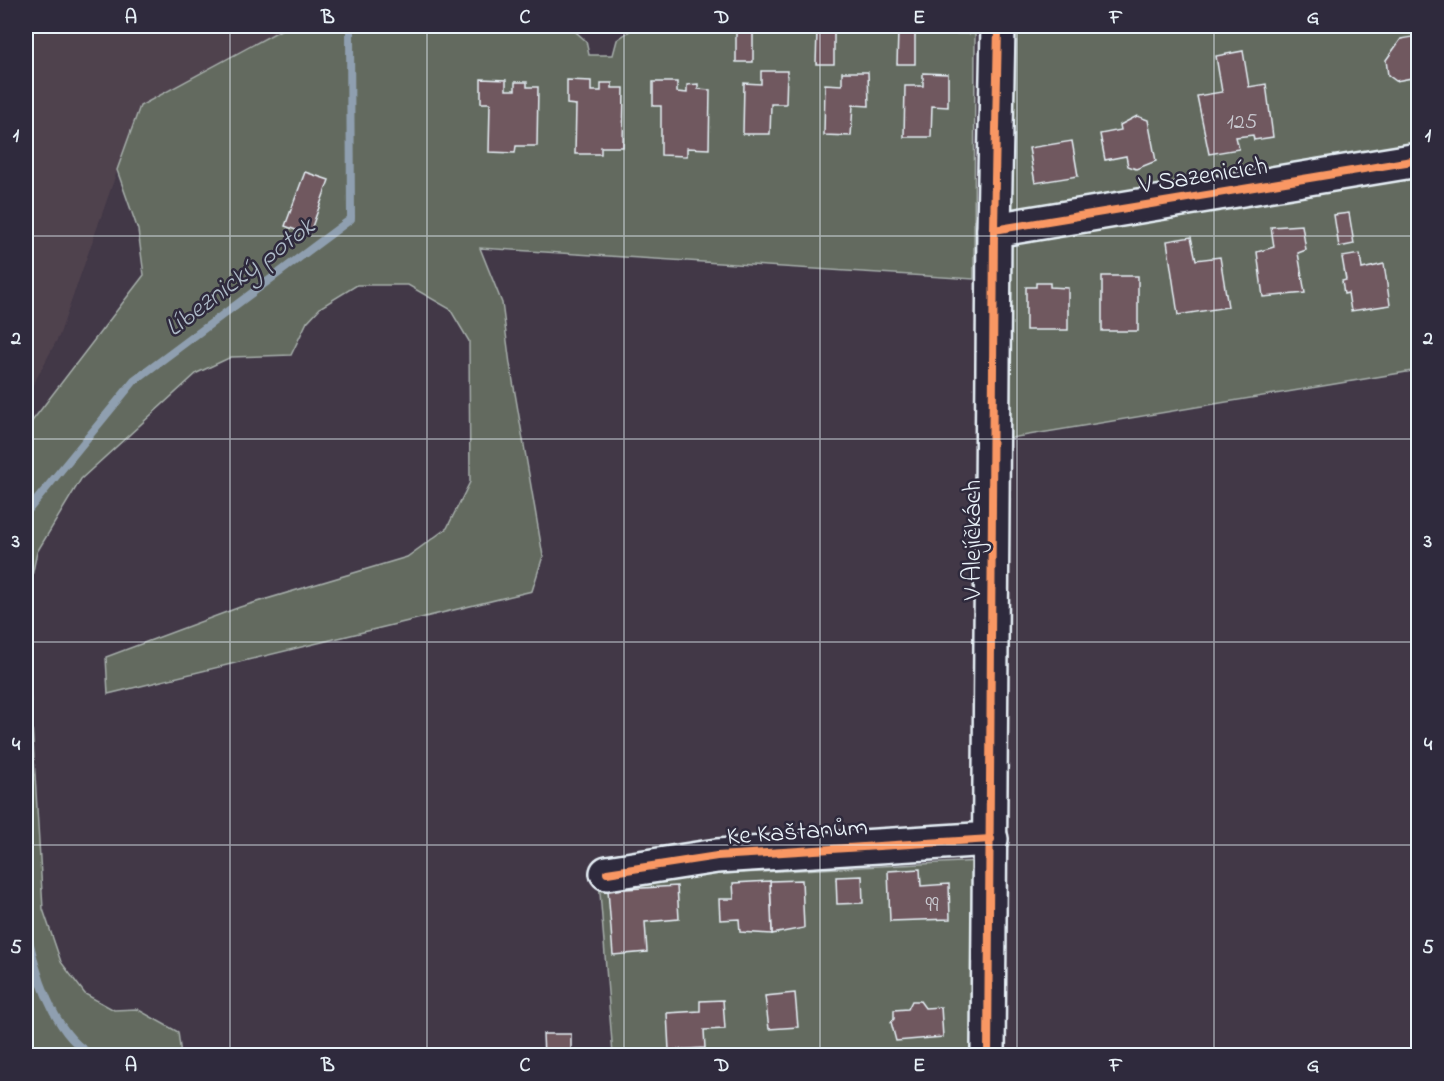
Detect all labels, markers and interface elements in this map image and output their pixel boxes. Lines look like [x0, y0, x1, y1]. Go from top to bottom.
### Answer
text: A [125, 4, 137, 33]
text: B [320, 4, 335, 33]
text: C [520, 4, 531, 33]
text: D [714, 4, 729, 33]
text: E [913, 4, 925, 33]
text: F [1109, 4, 1123, 33]
text: G [1307, 4, 1320, 33]
house number: 125 [1227, 107, 1257, 139]
text: 1 [13, 122, 20, 151]
text: 1 [1425, 122, 1432, 151]
street label: V Sazenicích [1135, 148, 1270, 206]
water label: Líbeznický potok [157, 208, 325, 347]
text: 2 [10, 325, 21, 354]
text: 2 [1422, 325, 1433, 354]
street label: V Alejíčkách [955, 480, 993, 601]
text: 3 [11, 528, 20, 557]
text: 3 [1423, 528, 1432, 557]
text: 4 [12, 731, 21, 760]
text: 4 [1424, 731, 1433, 760]
street label: Ke Kaštanům [725, 809, 869, 857]
house number: 99 [925, 890, 939, 922]
text: 5 [10, 934, 22, 963]
text: 5 [1422, 934, 1434, 963]
text: A [125, 1052, 137, 1081]
text: B [320, 1052, 335, 1081]
text: C [520, 1052, 531, 1081]
text: D [714, 1052, 729, 1081]
text: E [913, 1052, 925, 1081]
text: F [1109, 1052, 1123, 1081]
text: G [1307, 1052, 1320, 1081]

